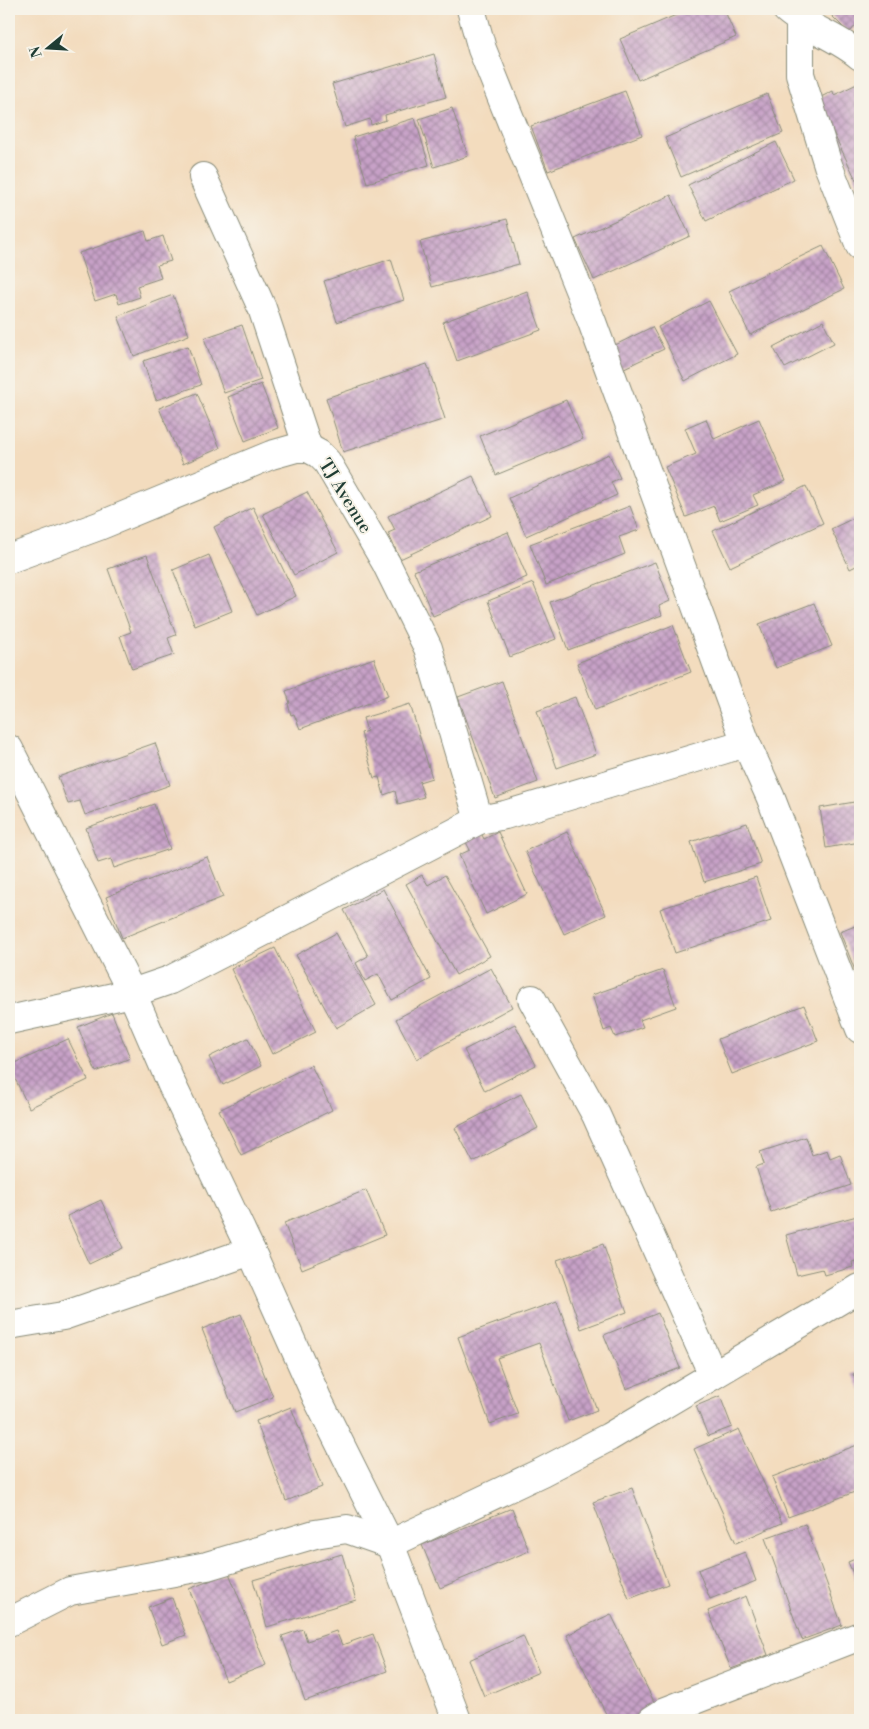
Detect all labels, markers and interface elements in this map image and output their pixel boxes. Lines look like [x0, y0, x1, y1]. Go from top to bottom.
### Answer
north arrow [22, 22, 72, 72]
text: N [26, 44, 47, 60]
street label: TJ Avenue [313, 454, 377, 538]

